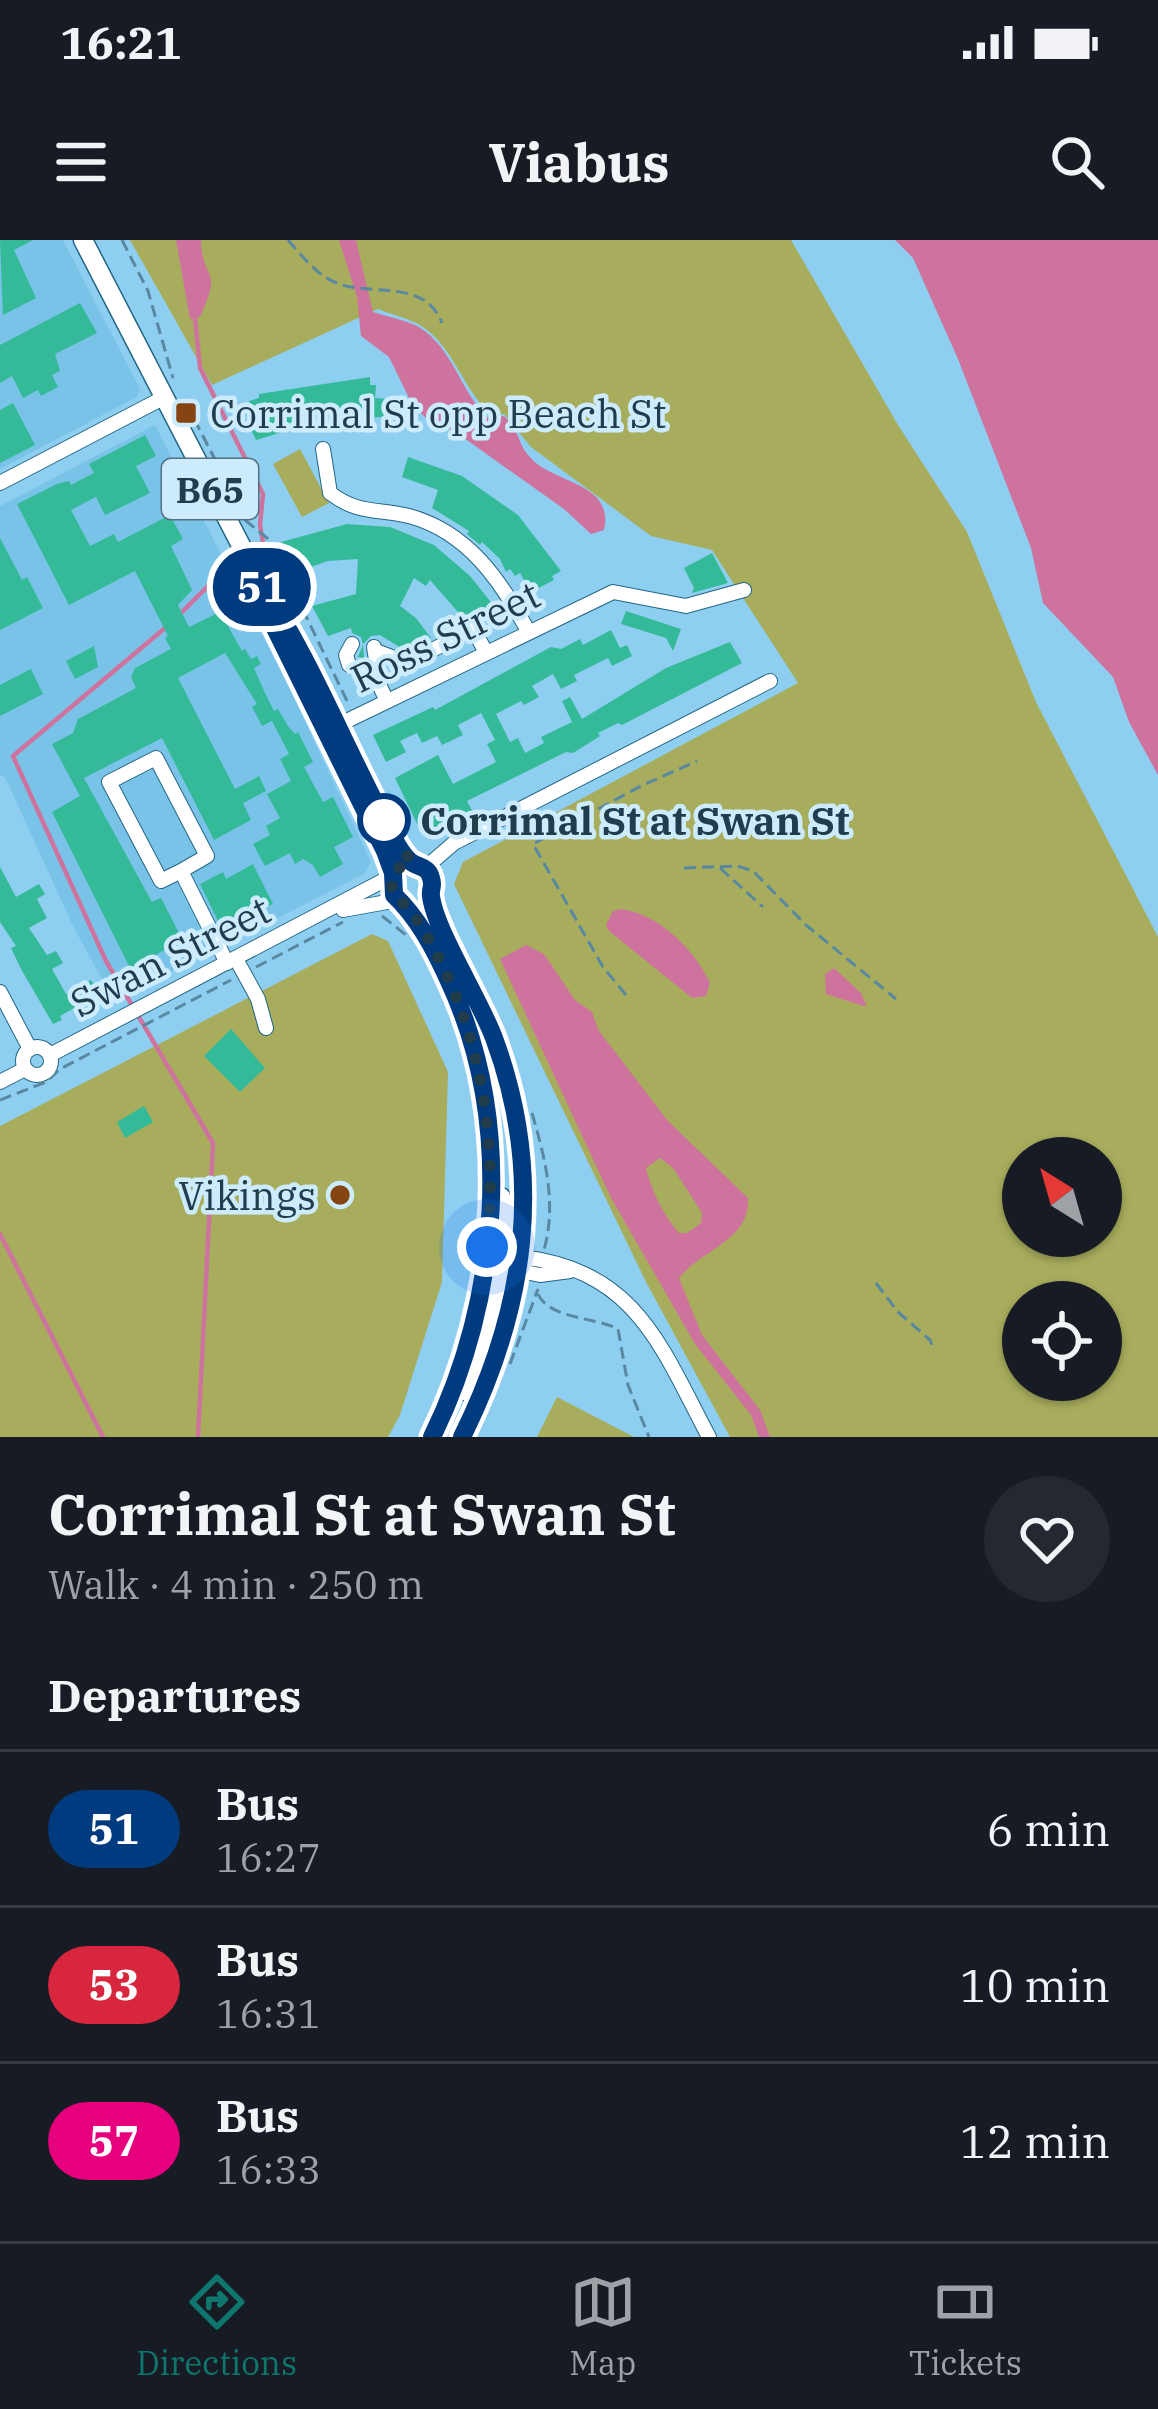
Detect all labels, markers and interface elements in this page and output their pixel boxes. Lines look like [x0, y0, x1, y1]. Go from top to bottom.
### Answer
text: 16:21 [60, 13, 182, 71]
text: Viabus [488, 127, 670, 197]
icon: menu [48, 129, 114, 195]
icon: search [1044, 129, 1110, 195]
place label: Corrimal St opp Beach St [210, 388, 667, 439]
marker: Corrimal St opp Beach St [173, 400, 199, 426]
road number: B65 [162, 459, 258, 519]
line badge: 51 [208, 548, 316, 626]
text: 51 [237, 559, 287, 614]
street label: Ross Street [342, 568, 548, 704]
marker: Corrimal St at Swan St [359, 795, 409, 845]
place label: Corrimal St at Swan St [420, 795, 850, 846]
street label: Swan Street [61, 884, 279, 1028]
north arrow [1002, 1137, 1122, 1257]
map controls [1002, 1137, 1122, 1401]
place label: Vikings [178, 1170, 316, 1221]
marker: Vikings [327, 1182, 353, 1208]
your location [457, 1217, 517, 1277]
button: locate [1002, 1281, 1122, 1401]
button: heart [984, 1476, 1110, 1602]
text: Corrimal St at Swan St [48, 1477, 676, 1551]
text: Walk · 4 min · 250 m [48, 1559, 424, 1610]
text: Departures [48, 1666, 301, 1724]
text: Bus [216, 1774, 299, 1832]
text: 6 min [987, 1800, 1110, 1858]
text: 51 [89, 1801, 139, 1856]
text: 16:27 [216, 1832, 321, 1883]
text: Bus [216, 1930, 299, 1988]
text: 10 min [960, 1956, 1110, 2014]
text: 53 [89, 1957, 139, 2012]
text: 16:31 [216, 1988, 321, 2039]
text: Bus [216, 2086, 299, 2144]
text: 12 min [960, 2112, 1110, 2170]
text: 57 [89, 2113, 139, 2168]
text: 16:33 [216, 2144, 321, 2195]
tab: Directions [136, 2269, 297, 2384]
tab: Map [569, 2269, 636, 2384]
tab: Tickets [909, 2269, 1022, 2384]

